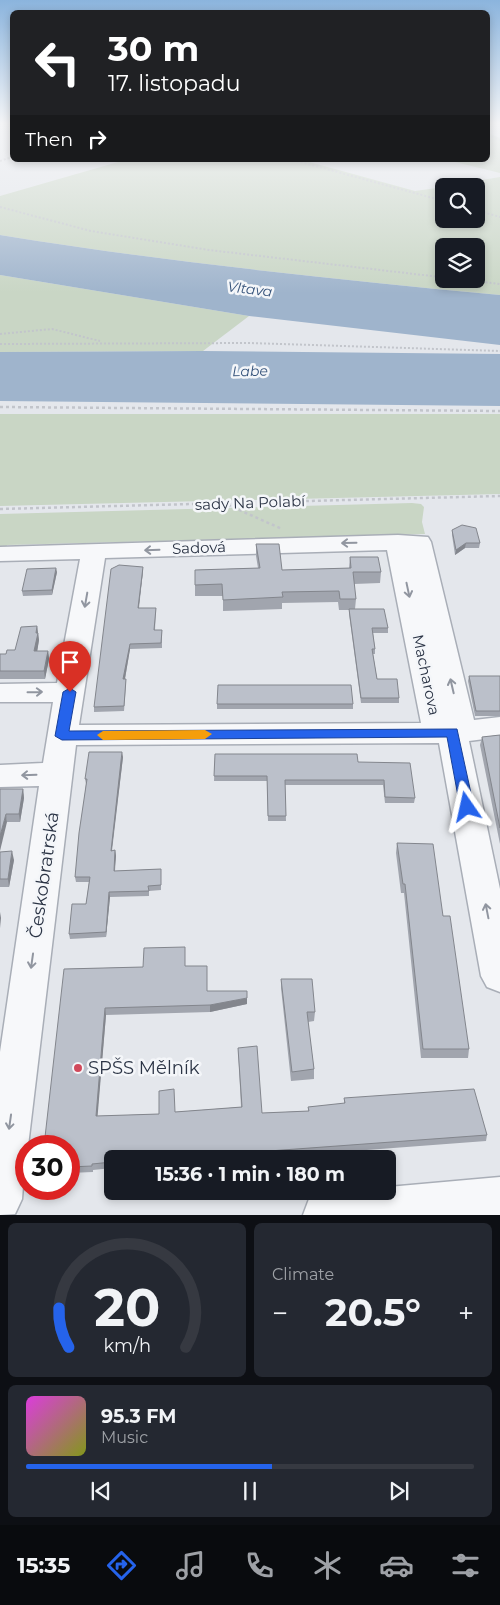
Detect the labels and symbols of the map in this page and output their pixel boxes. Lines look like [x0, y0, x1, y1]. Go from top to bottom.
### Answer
water label: Vltava [227, 277, 273, 301]
water label: Labe [232, 362, 268, 380]
street label: sady Na Polabí [194, 491, 306, 514]
street label: Sadová [172, 537, 226, 558]
one-way arrow [342, 538, 358, 548]
one-way arrow [144, 545, 160, 555]
one-way arrow [404, 582, 413, 598]
one-way arrow [80, 592, 90, 608]
street label: Macharova [409, 633, 444, 717]
pin [49, 641, 91, 692]
one-way arrow [446, 679, 456, 695]
one-way arrow [27, 688, 43, 697]
one-way arrow [21, 770, 37, 779]
position arrow [440, 780, 492, 832]
street label: Českobratrská [24, 810, 64, 940]
one-way arrow [482, 903, 492, 919]
one-way arrow [27, 952, 37, 968]
place label: SPŠS Mělník [88, 1057, 200, 1079]
marker: SPŠS Mělník [72, 1062, 84, 1074]
one-way arrow [5, 1113, 15, 1129]
speed limit sign: 30 [15, 1135, 80, 1200]

